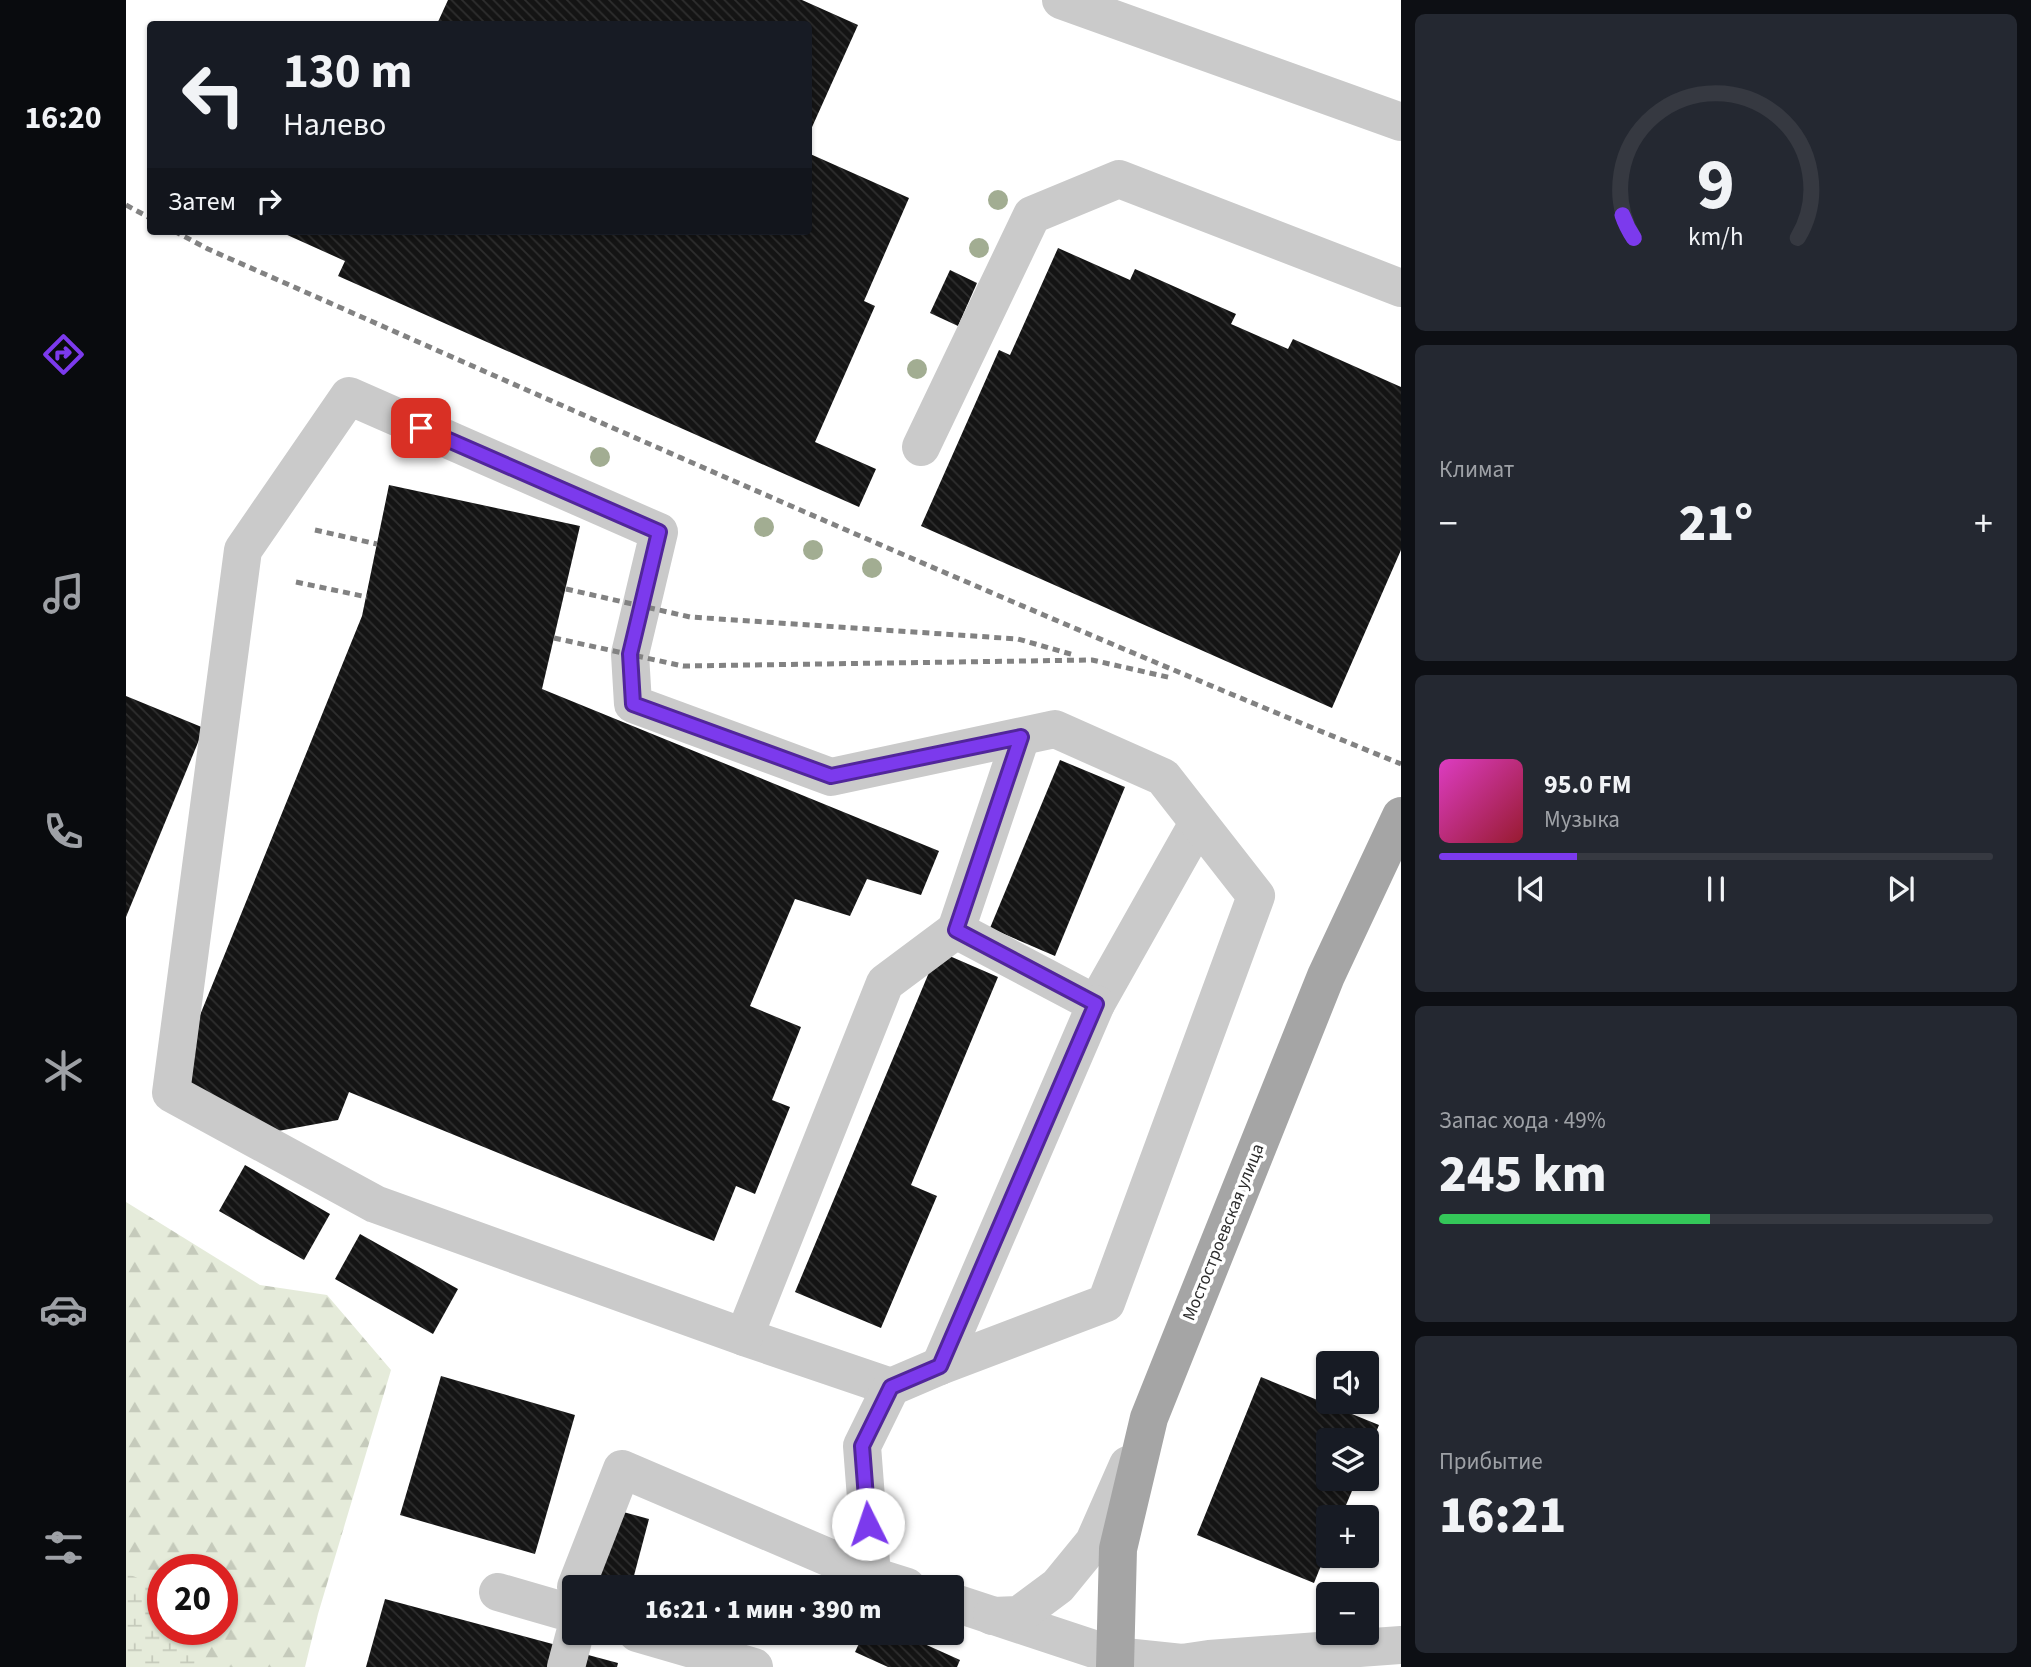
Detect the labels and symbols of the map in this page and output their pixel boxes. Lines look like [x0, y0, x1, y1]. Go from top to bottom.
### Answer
pin [391, 398, 451, 458]
street label: Мостостроевская улица [1176, 1140, 1270, 1324]
position arrow [831, 1487, 905, 1561]
speed limit sign: 20 [147, 1554, 238, 1645]

